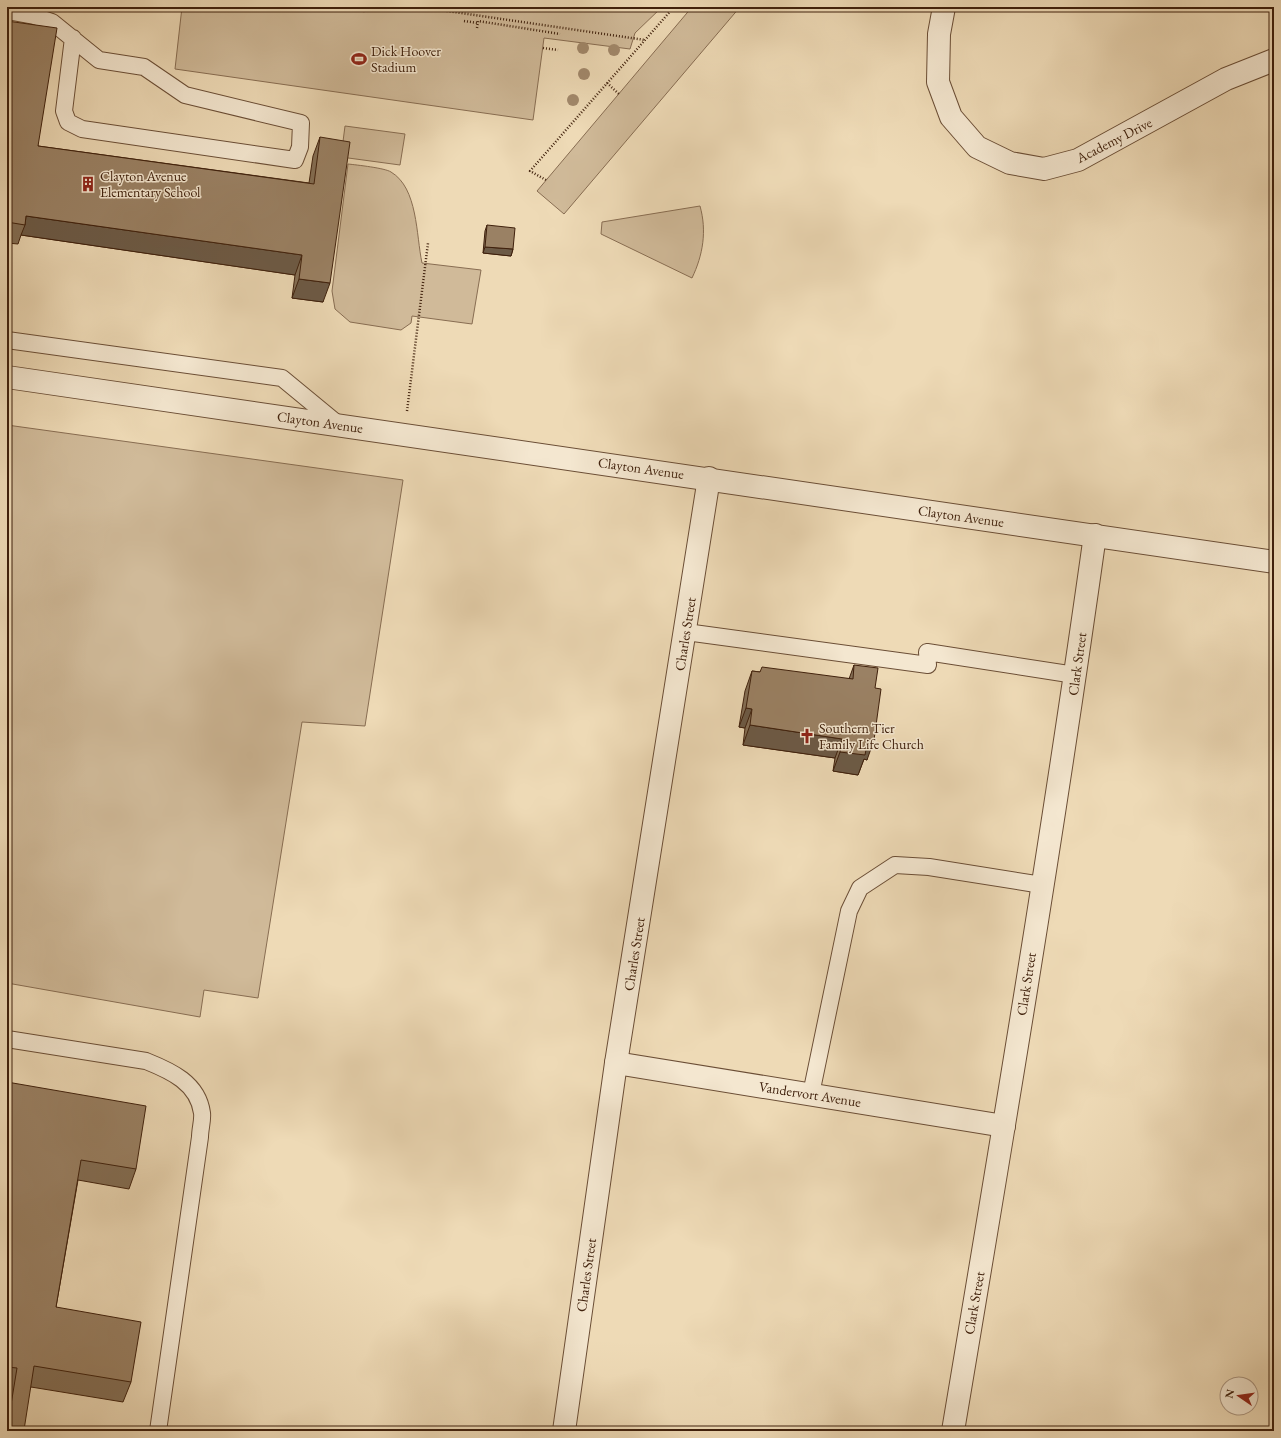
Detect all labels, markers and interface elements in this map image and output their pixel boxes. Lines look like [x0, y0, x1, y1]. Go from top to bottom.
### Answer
place label: Dick Hoover Stadium [371, 42, 441, 76]
sports icon: Dick Hoover Stadium [350, 50, 368, 68]
street label: Academy Drive [1072, 113, 1155, 167]
place label: Clayton Avenue Elementary School [100, 167, 201, 201]
building icon: Clayton Avenue Elementary School [79, 175, 97, 193]
street label: Clayton Avenue [276, 407, 365, 437]
street label: Clayton Avenue [597, 453, 686, 483]
street label: Clayton Avenue [917, 501, 1006, 531]
street label: Charles Street [670, 595, 700, 672]
street label: Clark Street [1064, 631, 1090, 697]
place label: Southern Tier Family Life Church [819, 719, 924, 753]
church icon: Southern Tier Family Life Church [798, 727, 816, 745]
street label: Charles Street [619, 915, 649, 992]
street label: Clark Street [1012, 951, 1040, 1017]
street label: Vandervort Avenue [758, 1077, 863, 1111]
street label: Charles Street [572, 1236, 600, 1313]
street label: Clark Street [960, 1269, 988, 1336]
north arrow [1219, 1376, 1259, 1416]
text: N [1221, 1388, 1237, 1400]

